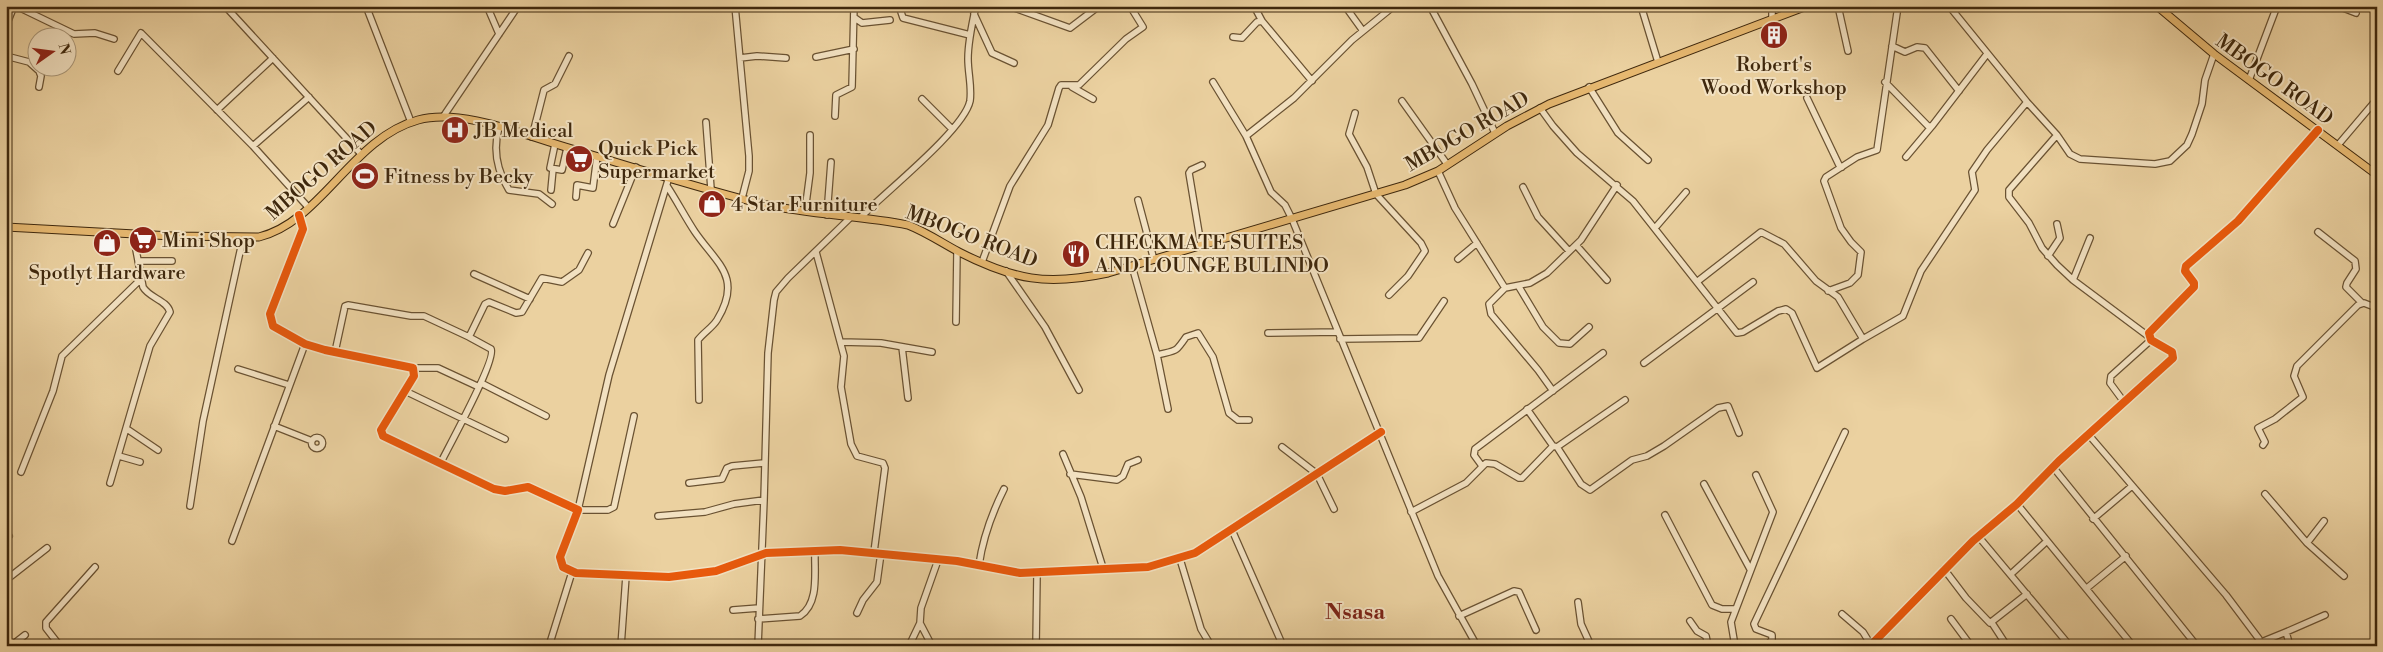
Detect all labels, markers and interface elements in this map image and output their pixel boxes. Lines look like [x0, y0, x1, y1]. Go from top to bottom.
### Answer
building icon: Robert's Wood Workshop [1759, 20, 1789, 50]
north arrow [28, 28, 78, 78]
street label: MBOGO ROAD [2210, 29, 2338, 131]
text: N [54, 42, 74, 57]
place label: Robert's Wood Workshop [1700, 53, 1847, 101]
street label: MBOGO ROAD [1401, 87, 1534, 178]
hospital icon: JB Medical [440, 115, 470, 145]
street label: MBOGO ROAD [261, 116, 383, 226]
place label: JB Medical [473, 119, 573, 144]
place label: Quick Pick Supermarket [598, 137, 715, 185]
supermarket icon: Quick Pick Supermarket [564, 144, 594, 174]
sports icon: Fitness by Becky [350, 161, 380, 191]
place label: Fitness by Becky [384, 165, 533, 190]
shop icon: 4 Star Furniture [697, 189, 727, 219]
place label: 4 Star Furniture [731, 193, 877, 218]
street label: MBOGO ROAD [902, 201, 1041, 274]
supermarket icon: Mini Shop [128, 225, 158, 255]
shop icon: Spotlyt Hardware [92, 228, 122, 258]
place label: Mini Shop [162, 229, 255, 254]
place label: CHECKMATE SUITES AND LOUNGE BULINDO [1094, 231, 1329, 279]
restaurant icon: CHECKMATE SUITES AND LOUNGE BULINDO [1061, 239, 1091, 269]
place label: Spotlyt Hardware [28, 261, 186, 286]
district label: Nsasa [1325, 599, 1386, 626]

